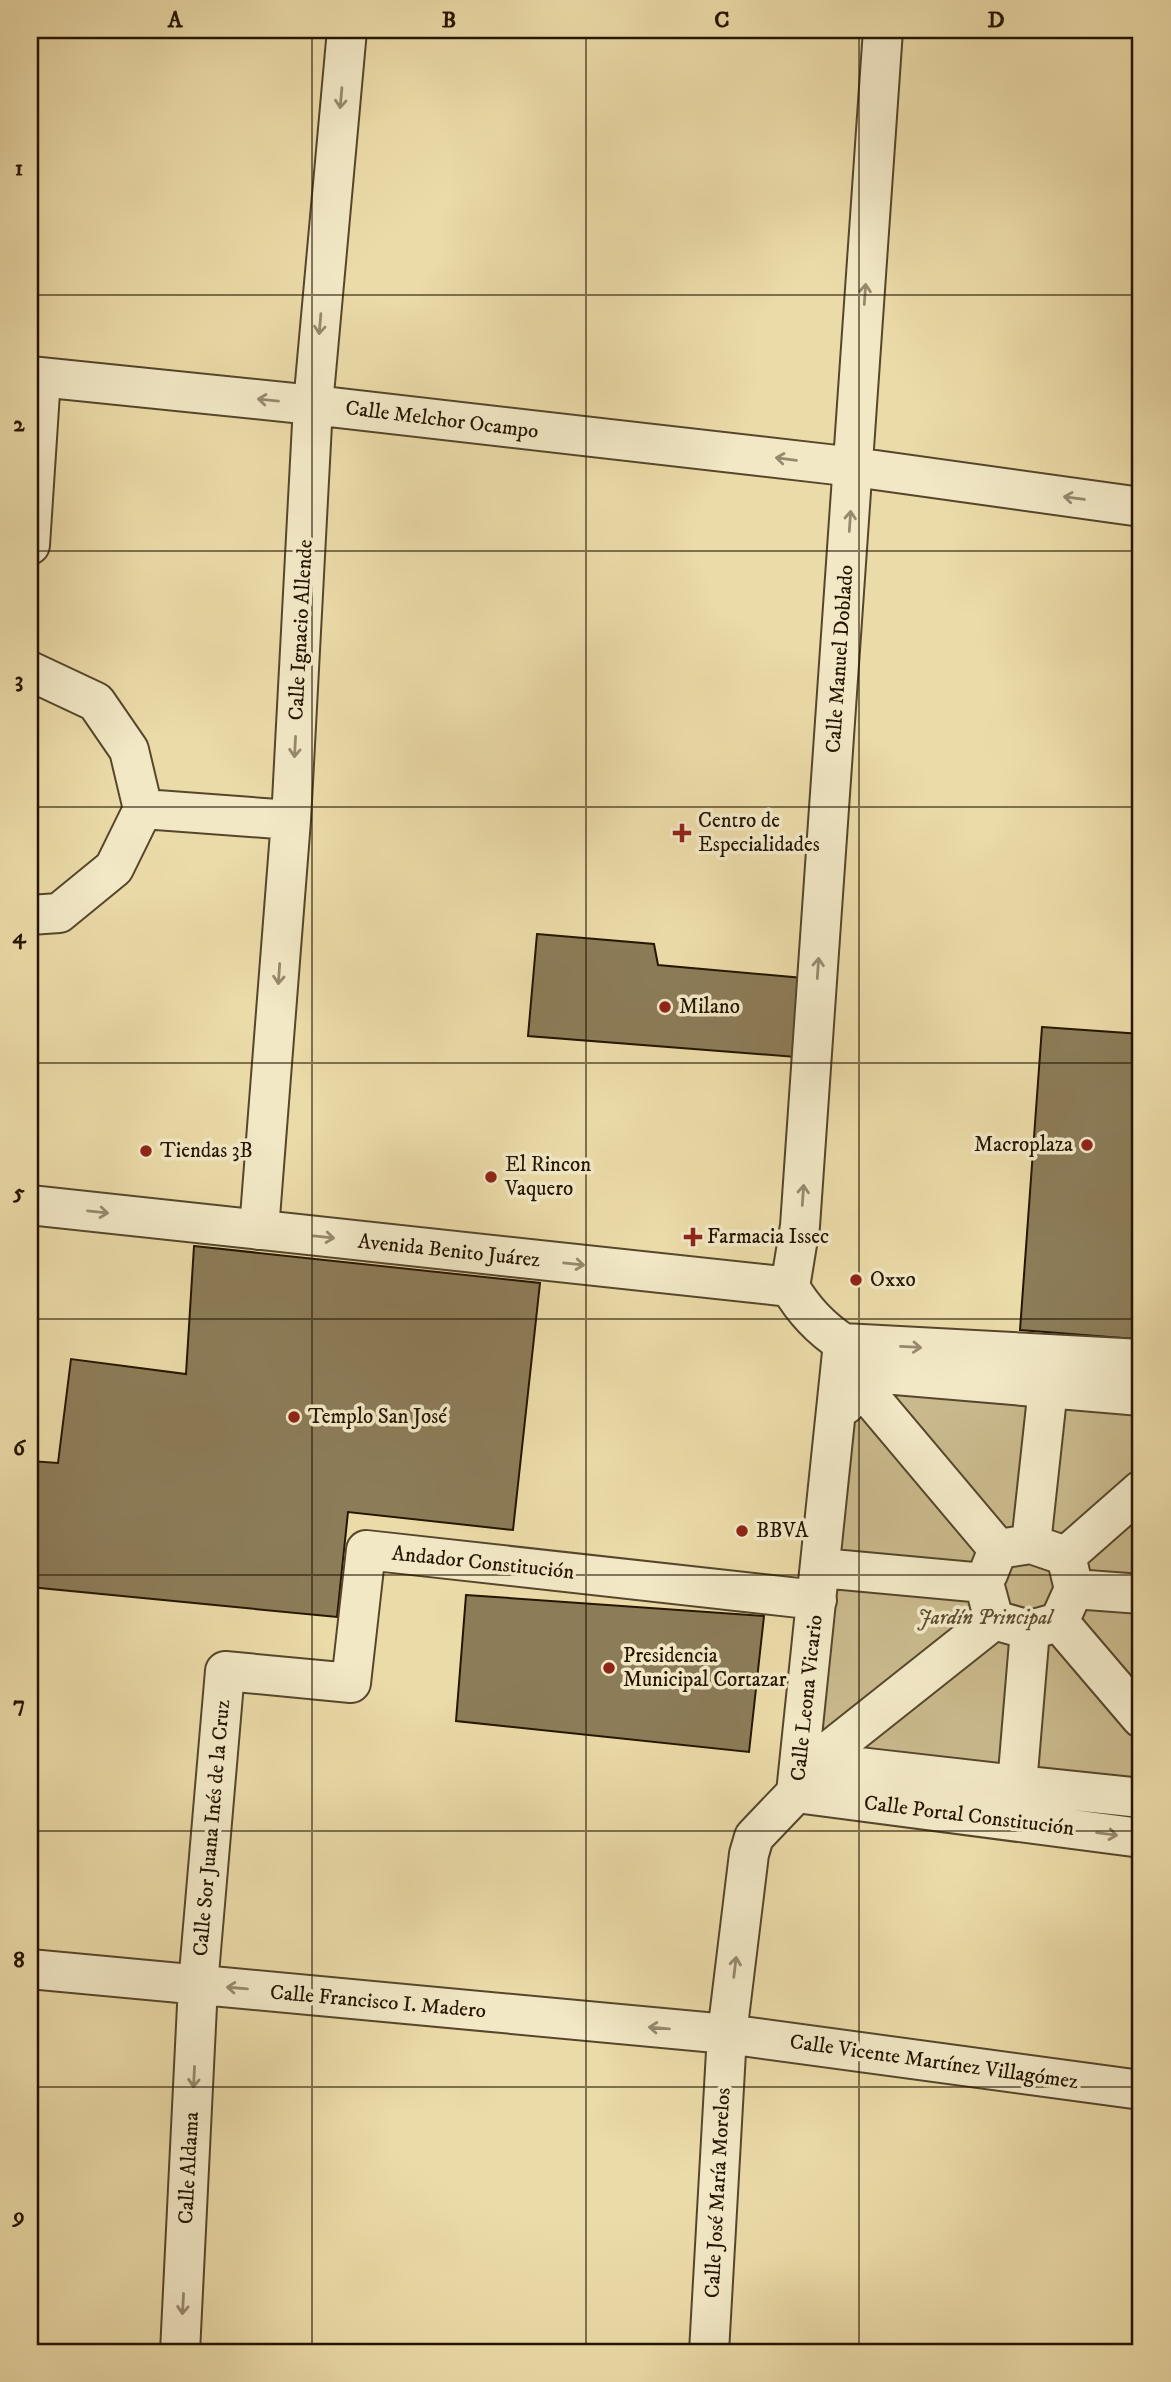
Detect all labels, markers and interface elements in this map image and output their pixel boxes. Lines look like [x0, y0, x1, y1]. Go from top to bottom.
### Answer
text: A [167, 6, 184, 35]
text: B [442, 6, 456, 35]
text: C [714, 6, 730, 35]
text: D [987, 6, 1005, 35]
one-way arrow [334, 86, 347, 109]
text: 1 [15, 154, 23, 183]
one-way arrow [859, 283, 872, 306]
one-way arrow [314, 313, 327, 335]
one-way arrow [257, 393, 280, 406]
street label: Calle Melchor Ocampo [344, 395, 540, 445]
text: 2 [13, 410, 25, 439]
one-way arrow [775, 453, 798, 466]
one-way arrow [1063, 491, 1086, 504]
one-way arrow [844, 511, 857, 533]
street label: Calle Ignacio Allende [283, 539, 319, 721]
street label: Calle Manuel Doblado [820, 564, 860, 754]
text: 3 [15, 666, 23, 695]
one-way arrow [288, 735, 301, 758]
place label: Centro de Especialidades [698, 808, 820, 858]
marker: Centro de Especialidades [672, 823, 692, 843]
text: 4 [12, 922, 27, 951]
one-way arrow [812, 957, 825, 980]
one-way arrow [272, 962, 285, 985]
place label: Milano [679, 994, 740, 1020]
marker: Milano [657, 999, 673, 1015]
place label: Macroplaza [974, 1132, 1073, 1158]
marker: Macroplaza [1079, 1137, 1095, 1153]
place label: Tiendas 3B [160, 1138, 253, 1164]
marker: Tiendas 3B [138, 1143, 154, 1159]
place label: El Rincon Vaquero [504, 1152, 591, 1202]
marker: El Rincon Vaquero [483, 1169, 499, 1185]
text: 5 [12, 1178, 25, 1207]
one-way arrow [796, 1184, 809, 1207]
one-way arrow [86, 1206, 108, 1219]
place label: Farmacia Issec [707, 1224, 829, 1250]
street label: Avenida Benito Juárez [356, 1228, 542, 1274]
marker: Farmacia Issec [685, 1229, 701, 1245]
one-way arrow [312, 1231, 335, 1244]
one-way arrow [562, 1258, 585, 1271]
place label: Oxxo [870, 1267, 916, 1293]
marker: Oxxo [848, 1272, 864, 1288]
one-way arrow [899, 1340, 922, 1353]
place label: Templo San José [308, 1404, 447, 1430]
marker: Templo San José [286, 1409, 302, 1425]
text: 6 [13, 1434, 27, 1463]
place label: BBVA [756, 1518, 809, 1544]
marker: BBVA [734, 1523, 750, 1539]
street label: Andador Constitución [390, 1540, 576, 1586]
park label: Jardín Principal [917, 1605, 1055, 1631]
street label: Calle Leona Vicario [785, 1614, 829, 1782]
place label: Presidencia Municipal Cortazar [623, 1643, 787, 1693]
marker: Presidencia Municipal Cortazar [601, 1660, 617, 1676]
text: 7 [13, 1690, 25, 1719]
street label: Calle Sor Juana Inés de la Cruz [188, 1699, 236, 1957]
street label: Calle Portal Constitución [862, 1790, 1076, 1842]
one-way arrow [1095, 1827, 1117, 1840]
text: 8 [13, 1946, 25, 1975]
one-way arrow [729, 1956, 742, 1979]
street label: Calle Francisco I. Madero [269, 1980, 487, 2024]
one-way arrow [227, 1981, 249, 1994]
one-way arrow [648, 2021, 671, 2034]
street label: Calle Vicente Martínez Villagómez [788, 2029, 1080, 2095]
one-way arrow [187, 2065, 200, 2088]
street label: Calle José María Morelos [700, 2087, 736, 2299]
street label: Calle Aldama [173, 2111, 205, 2225]
text: 9 [11, 2202, 25, 2231]
one-way arrow [176, 2293, 189, 2316]

